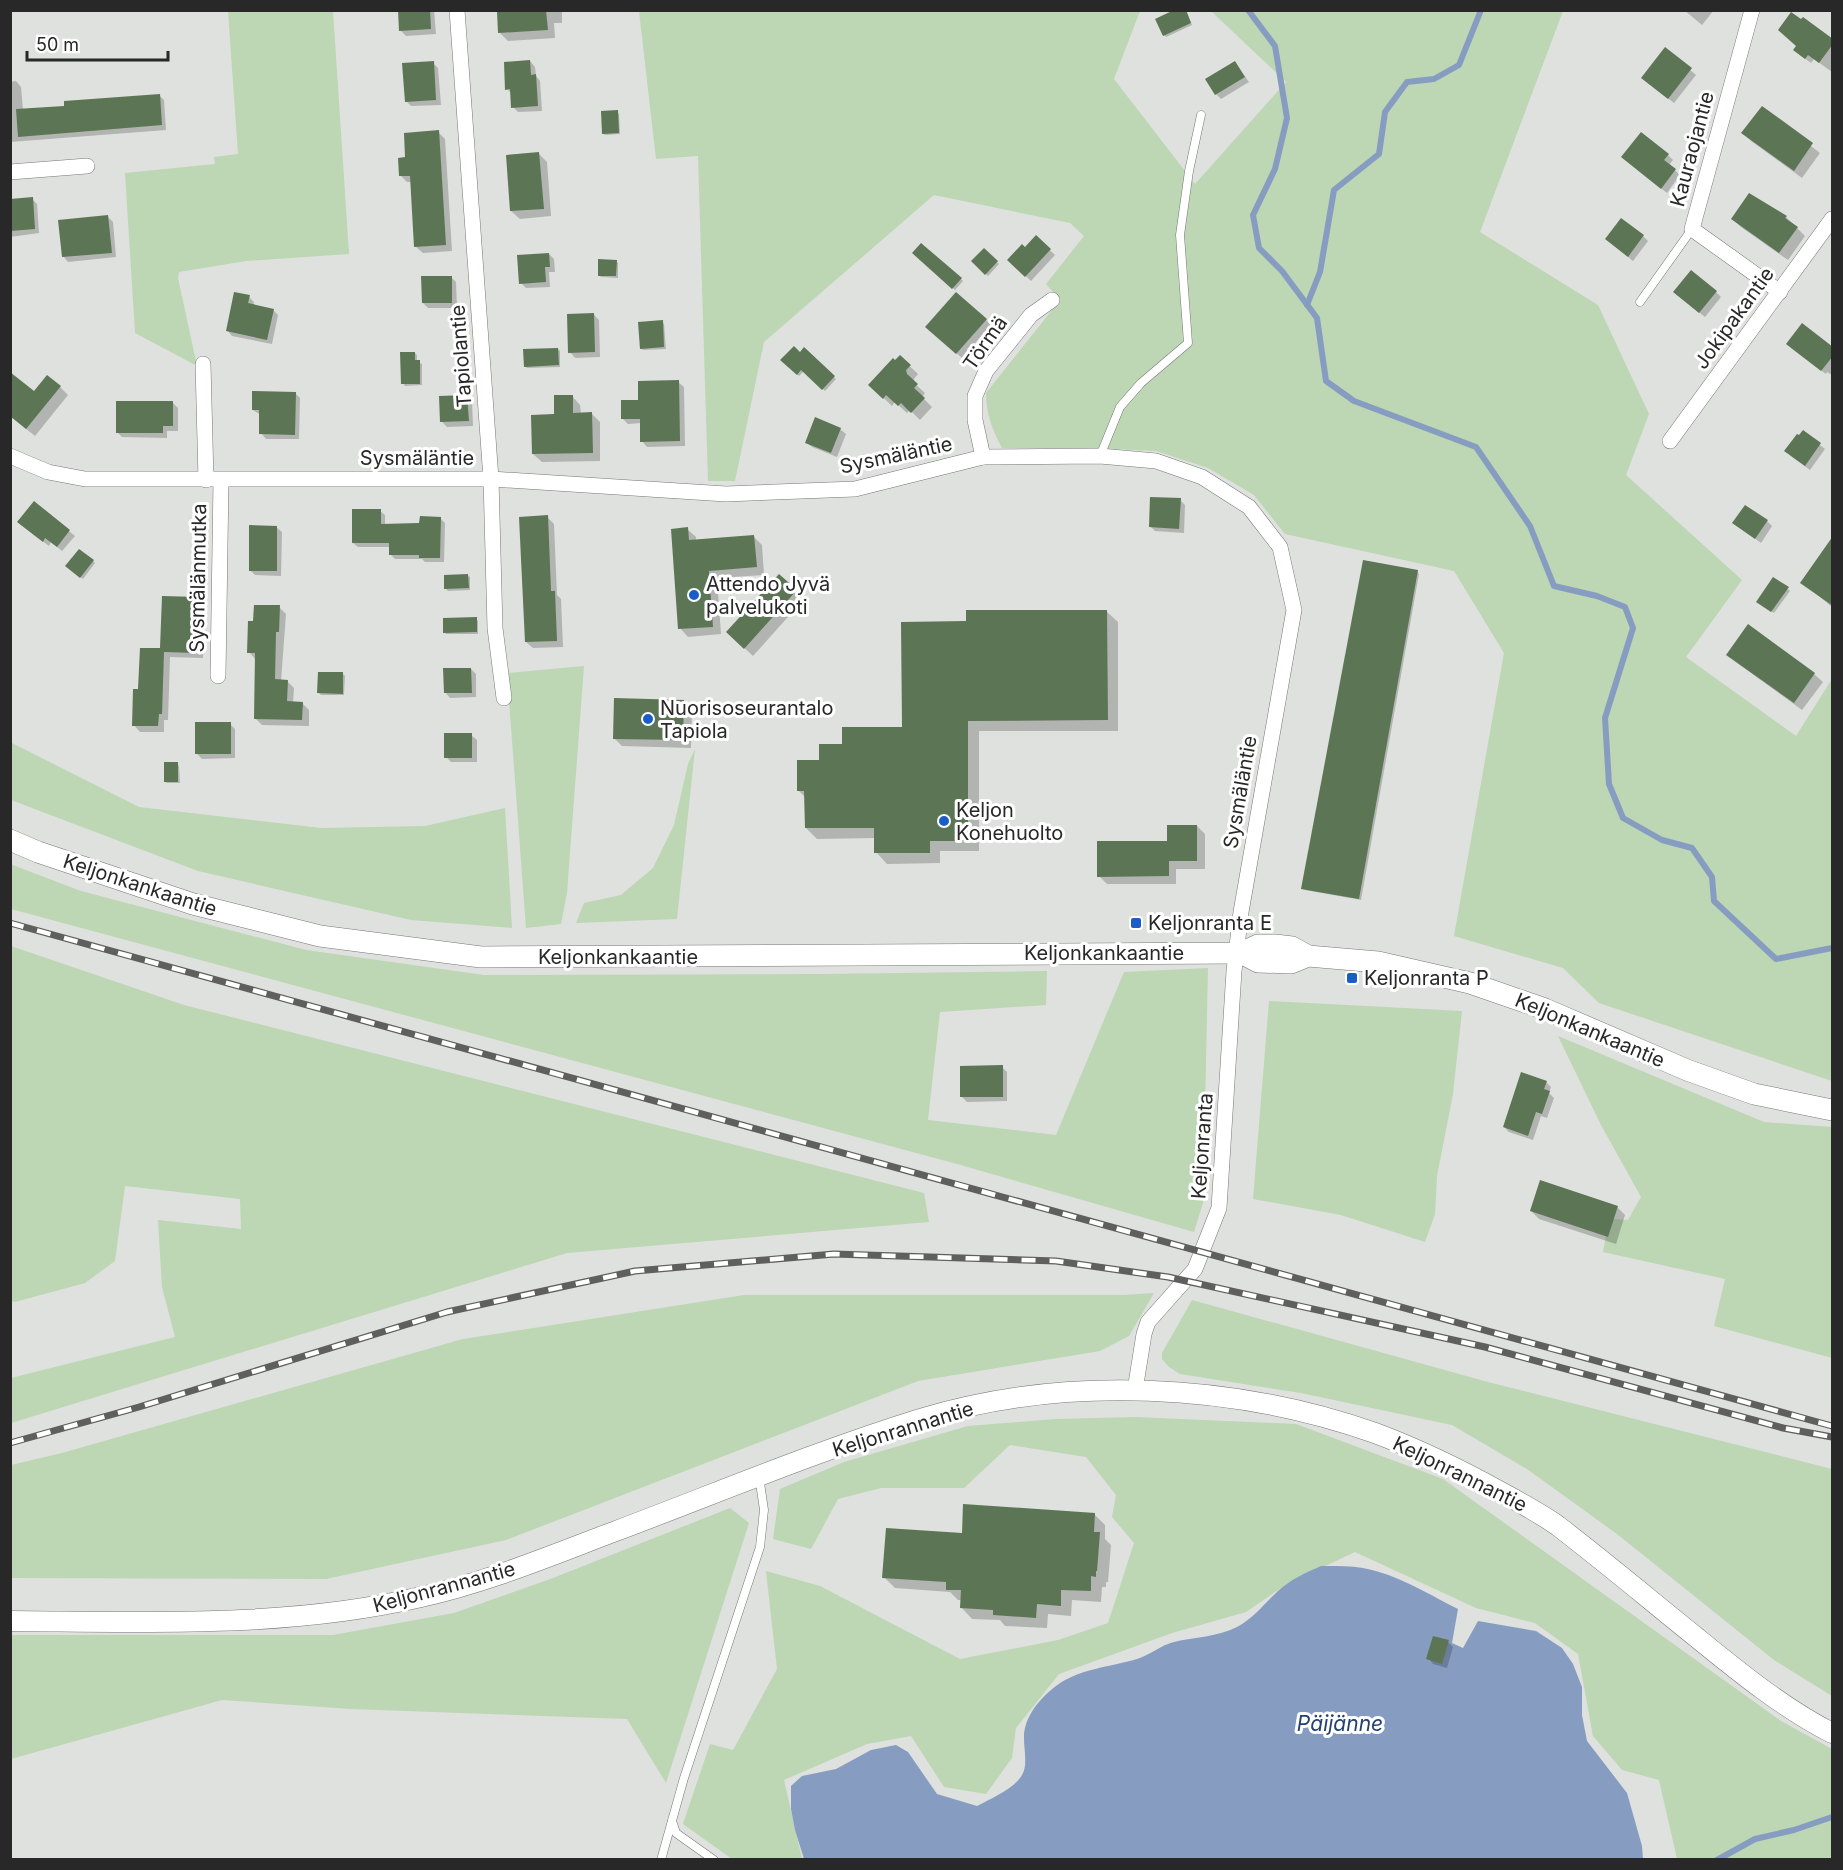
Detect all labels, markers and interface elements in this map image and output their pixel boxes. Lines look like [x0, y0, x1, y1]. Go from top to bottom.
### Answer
scale bar [27, 24, 168, 62]
text: 50 m [36, 34, 79, 55]
street label: Kauraojantie [1665, 89, 1719, 209]
street label: Jokipakantie [1689, 262, 1779, 374]
street label: Tapiolantie [445, 304, 477, 408]
street label: Törmä [958, 311, 1012, 375]
street label: Sysmäläntie [838, 431, 954, 479]
street label: Sysmäläntie [360, 446, 474, 470]
street label: Sysmälänmutka [185, 503, 211, 653]
place label: Attendo Jyvä palvelukoti [706, 572, 830, 619]
marker: Attendo Jyvä palvelukoti [687, 588, 701, 602]
place label: Nuorisoseurantalo Tapiola [660, 696, 833, 743]
marker: Nuorisoseurantalo Tapiola [641, 712, 655, 726]
street label: Sysmäläntie [1218, 734, 1262, 850]
place label: Keljon Konehuolto [956, 798, 1063, 845]
marker: Keljon Konehuolto [937, 814, 951, 828]
street label: Keljonkankaantie [60, 849, 220, 921]
place label: Keljonranta E [1148, 911, 1272, 935]
marker: Keljonranta E [1129, 916, 1143, 930]
street label: Keljonkankaantie [1024, 941, 1184, 965]
street label: Keljonkankaantie [538, 945, 698, 969]
place label: Keljonranta P [1364, 966, 1489, 990]
marker: Keljonranta P [1345, 971, 1359, 985]
street label: Keljonkankaantie [1512, 988, 1668, 1072]
street label: Keljonranta [1186, 1092, 1218, 1200]
street label: Keljonrannantie [830, 1396, 976, 1462]
street label: Keljonrannantie [1389, 1431, 1531, 1517]
street label: Keljonrannantie [370, 1556, 518, 1618]
water label: Päijänne [1297, 1711, 1383, 1736]

